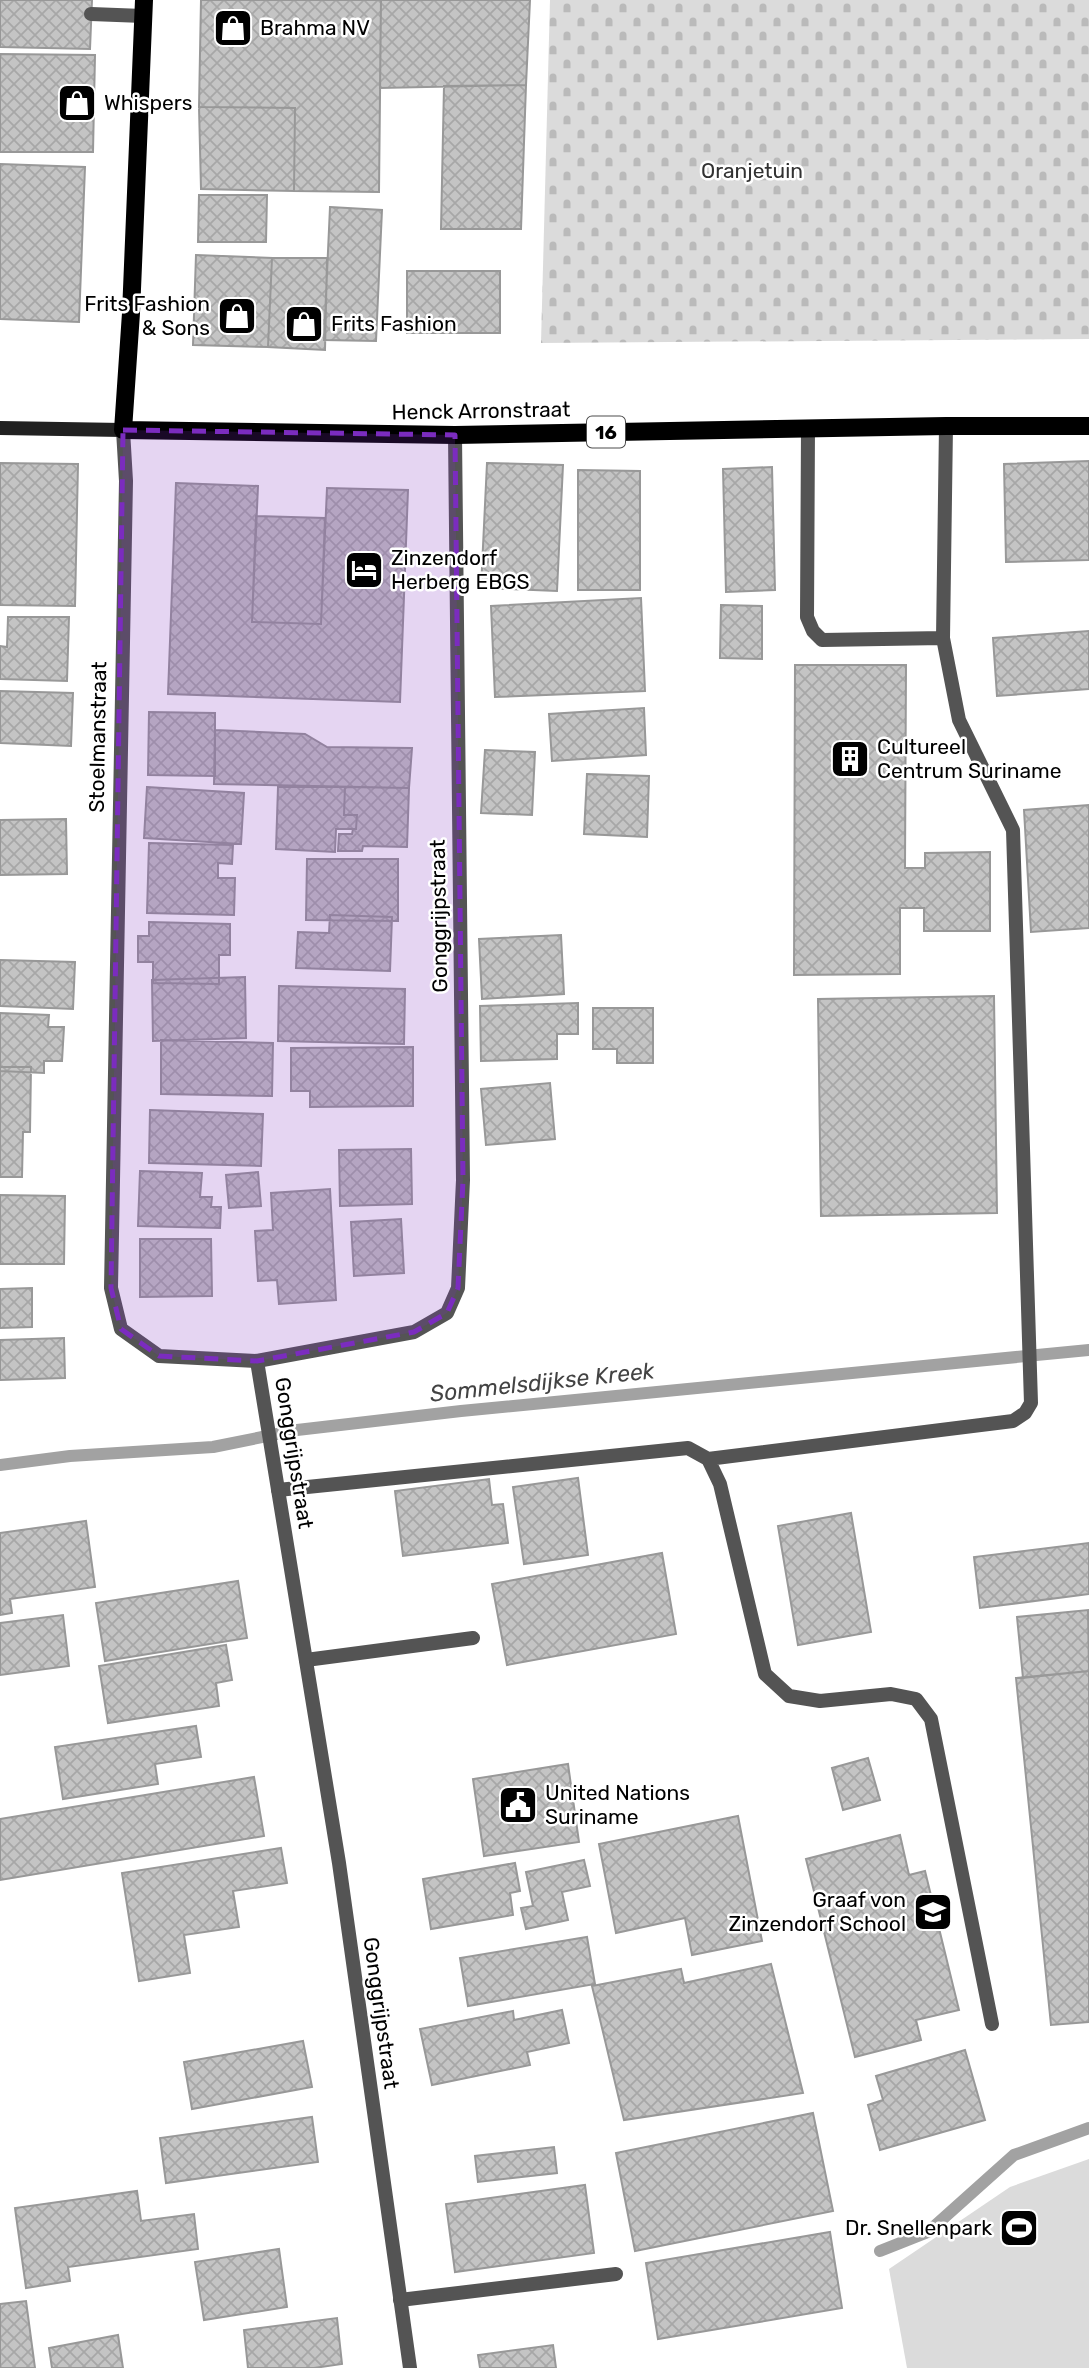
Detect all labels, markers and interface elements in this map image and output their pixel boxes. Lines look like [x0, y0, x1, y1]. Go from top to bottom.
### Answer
shop icon: Brahma NV [212, 7, 254, 49]
place label: Brahma NV [260, 15, 370, 40]
shop icon: Whispers [56, 82, 98, 124]
place label: Whispers [104, 90, 192, 115]
park label: Oranjetuin [701, 158, 803, 183]
place label: Frits Fashion & Sons [84, 291, 210, 340]
shop icon: Frits Fashion & Sons [216, 295, 258, 337]
shop icon: Frits Fashion [283, 303, 325, 345]
place label: Frits Fashion [331, 311, 457, 336]
street label: Henck Arronstraat [391, 396, 571, 425]
road number: 16 [587, 416, 625, 448]
place label: Zinzendorf Herberg EBGS [391, 545, 530, 594]
hotel icon: Zinzendorf Herberg EBGS [343, 549, 385, 591]
street label: Stoelmanstraat [84, 661, 111, 813]
place label: Cultureel Centrum Suriname [877, 734, 1061, 783]
building icon: Cultureel Centrum Suriname [829, 738, 871, 780]
street label: Gonggrijpstraat [425, 839, 452, 993]
water label: Sommelsdijkse Kreek [428, 1356, 657, 1408]
street label: Gonggrijpstraat [270, 1375, 319, 1530]
place label: United Nations Suriname [545, 1780, 690, 1829]
public building icon: United Nations Suriname [497, 1784, 539, 1826]
place label: Graaf von Zinzendorf School [729, 1887, 906, 1936]
school or university icon: Graaf von Zinzendorf School [912, 1891, 954, 1933]
street label: Gonggrijpstraat [358, 1935, 405, 2090]
sports icon: Dr. Snellenpark [998, 2207, 1040, 2249]
place label: Dr. Snellenpark [845, 2215, 992, 2240]

